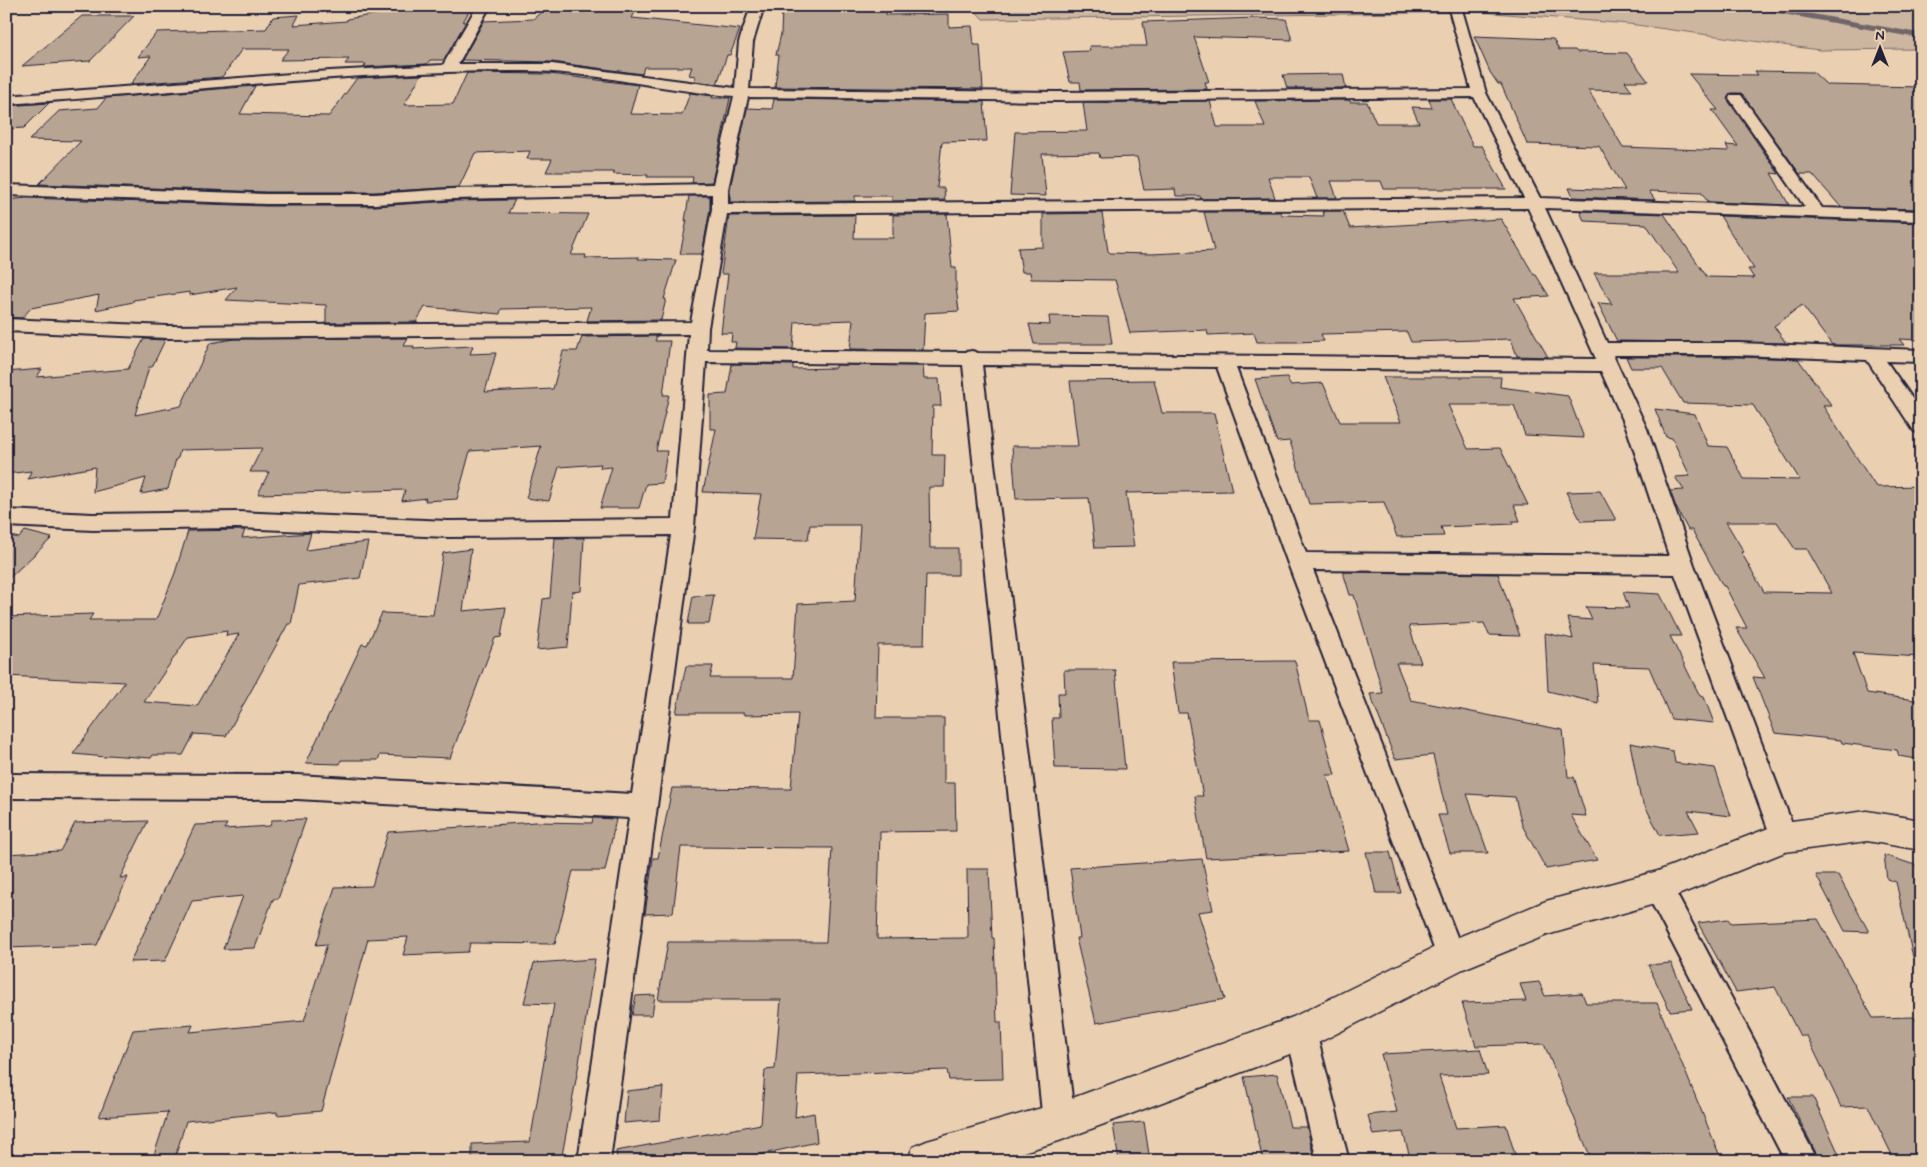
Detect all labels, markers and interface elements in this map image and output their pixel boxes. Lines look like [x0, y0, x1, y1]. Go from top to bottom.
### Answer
north arrow [1854, 22, 1904, 72]
text: N [1875, 27, 1885, 45]

